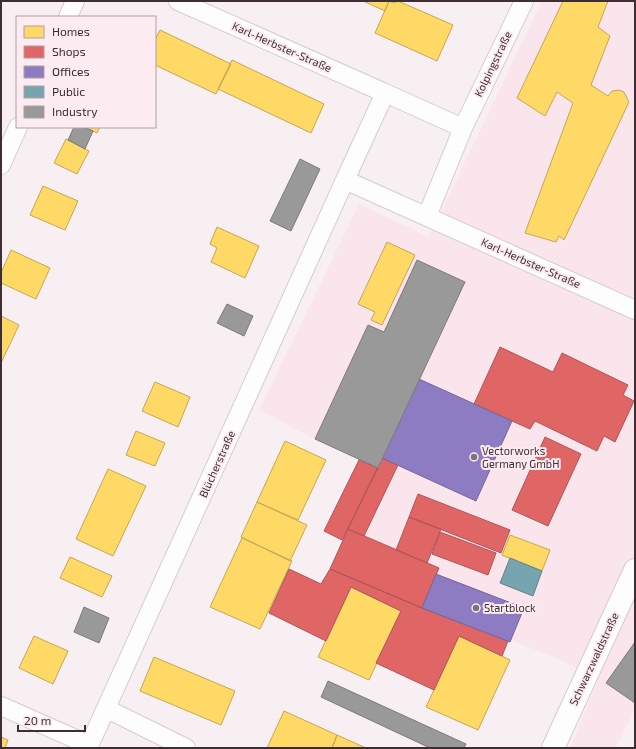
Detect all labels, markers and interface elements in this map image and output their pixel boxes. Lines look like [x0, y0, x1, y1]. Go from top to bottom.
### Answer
legend [16, 16, 156, 128]
street label: Karl-Herbster-Straße [231, 19, 334, 74]
text: Homes [52, 24, 90, 38]
street label: Kolpingstraße [471, 29, 514, 99]
text: Shops [52, 44, 86, 58]
text: Offices [52, 64, 89, 78]
text: Public [52, 84, 85, 98]
text: Industry [52, 104, 98, 118]
street label: Karl-Herbster-Straße [480, 235, 583, 290]
street label: Blücherstraße [196, 428, 237, 499]
place label: Vectorworks Germany GmbH [482, 444, 559, 470]
marker: Vectorworks Germany GmbH [469, 452, 479, 462]
place label: Startblock [484, 601, 536, 614]
marker: Startblock [471, 603, 481, 613]
street label: Schwarzwaldstraße [566, 610, 621, 707]
scale bar [18, 707, 85, 733]
text: 20 m [24, 713, 51, 727]

